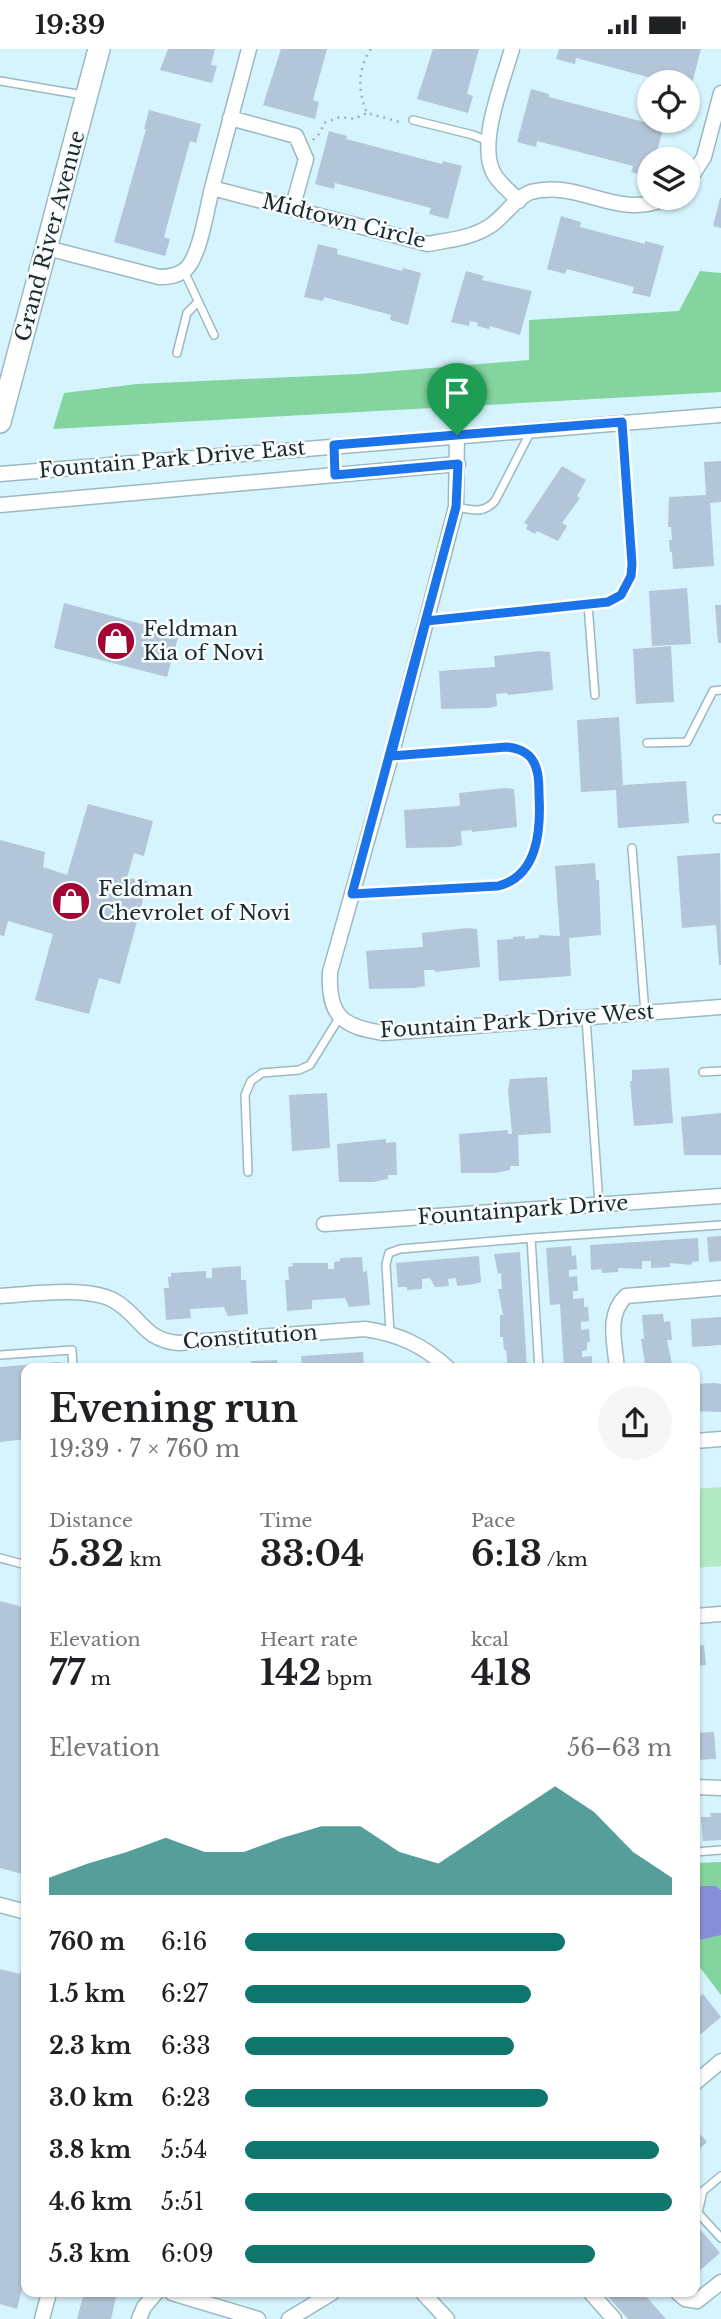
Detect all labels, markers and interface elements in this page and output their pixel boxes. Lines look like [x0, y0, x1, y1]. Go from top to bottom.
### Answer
text: 19:39 [35, 9, 105, 41]
map controls [637, 70, 700, 210]
button: locate [637, 70, 700, 133]
street label: Grand River Avenue [9, 128, 91, 344]
button: layers [637, 147, 700, 210]
street label: Midtown Circle [259, 188, 429, 254]
pin [427, 363, 487, 435]
icon: arrive [438, 374, 476, 412]
street label: Fountain Park Drive East [38, 434, 306, 484]
place label: Feldman Kia of Novi [143, 616, 264, 666]
shop icon: Feldman Kia of Novi [95, 620, 137, 662]
place label: Feldman Chevrolet of Novi [98, 876, 290, 926]
shop icon: Feldman Chevrolet of Novi [50, 880, 92, 922]
street label: Fountain Park Drive West [379, 998, 655, 1044]
street label: Fountainpark Drive [417, 1190, 629, 1230]
street label: Constitution [182, 1319, 318, 1355]
text: Evening run [49, 1385, 298, 1432]
button: share [598, 1386, 672, 1460]
text: 19:39 · 7 × 760 m [49, 1435, 240, 1463]
text: Distance [49, 1509, 133, 1532]
text: Time [260, 1509, 312, 1532]
text: Pace [471, 1509, 515, 1532]
text: 5.32 [49, 1532, 124, 1575]
text: 33:04 [260, 1532, 364, 1575]
text: 6:13 [471, 1532, 542, 1575]
text: km [124, 1548, 162, 1571]
text: /km [542, 1548, 588, 1571]
text: Elevation [49, 1628, 141, 1651]
text: Heart rate [260, 1628, 358, 1651]
text: kcal [471, 1628, 509, 1651]
text: 77 [49, 1651, 85, 1694]
text: 142 [260, 1651, 321, 1694]
text: 418 [471, 1651, 532, 1694]
text: m [85, 1667, 111, 1690]
text: bpm [321, 1667, 372, 1690]
text: Elevation [49, 1734, 160, 1762]
text: 56–63 m [567, 1734, 672, 1762]
text: 760 m [49, 1928, 125, 1956]
text: 6:16 [161, 1928, 207, 1956]
text: 1.5 km [49, 1980, 126, 2008]
text: 6:27 [161, 1980, 208, 2008]
text: 2.3 km [49, 2032, 131, 2060]
text: 6:33 [161, 2032, 211, 2060]
text: 3.0 km [49, 2084, 133, 2112]
text: 6:23 [161, 2084, 211, 2112]
text: 3.8 km [49, 2136, 131, 2164]
text: 5:54 [161, 2136, 207, 2164]
text: 4.6 km [49, 2188, 132, 2216]
text: 5:51 [161, 2188, 204, 2216]
text: 5.3 km [49, 2240, 130, 2268]
text: 6:09 [161, 2240, 214, 2268]

